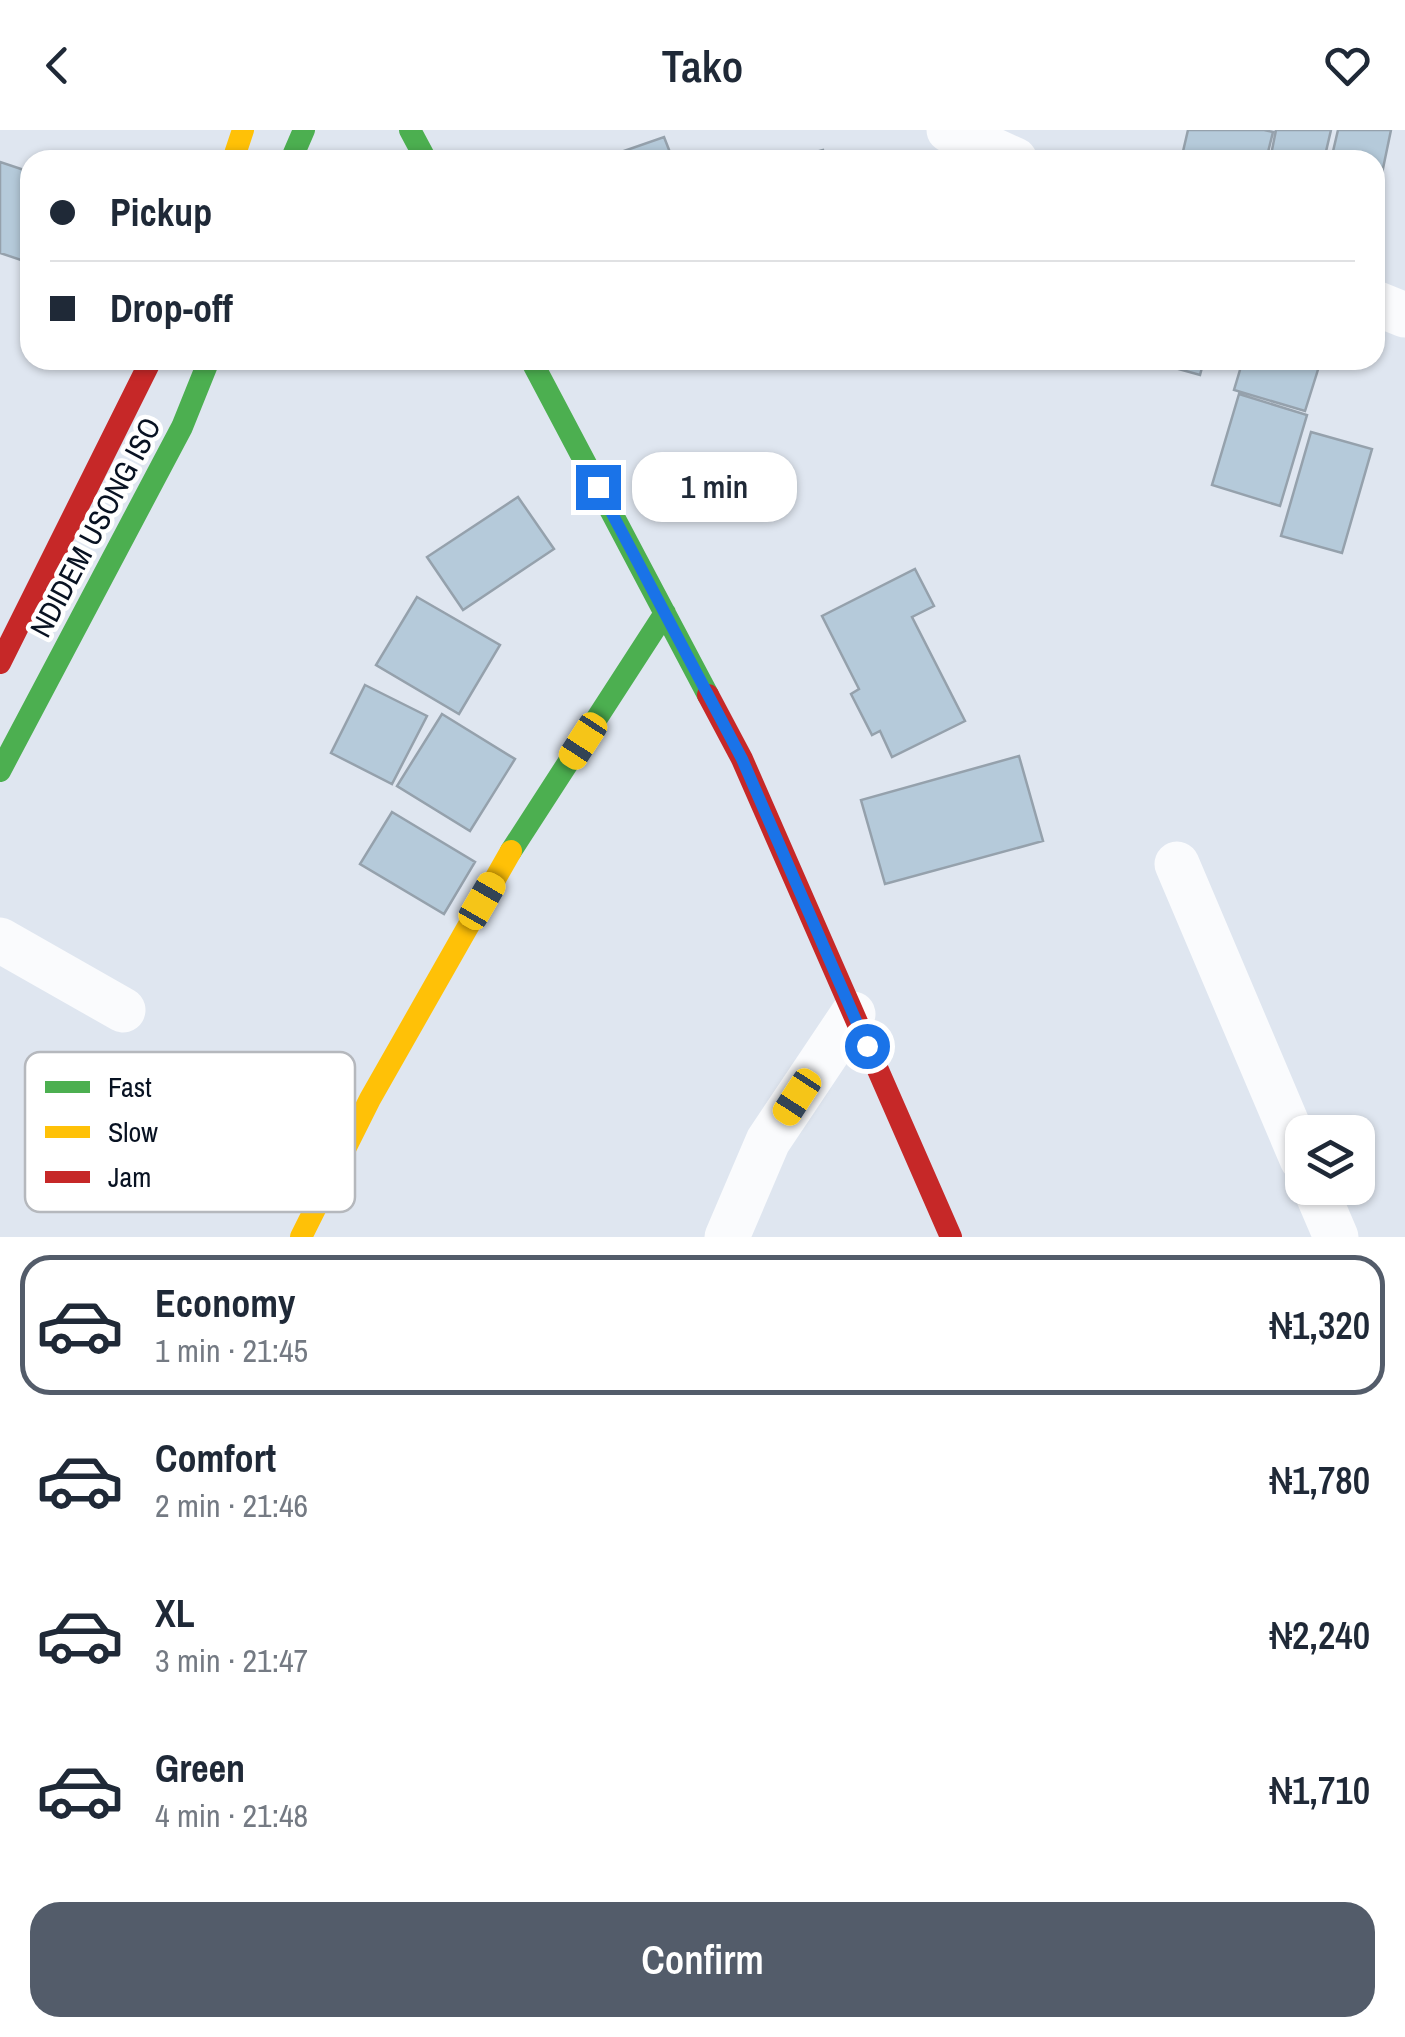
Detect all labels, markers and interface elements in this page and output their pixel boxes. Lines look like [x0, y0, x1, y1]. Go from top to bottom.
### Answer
text: Tako [662, 35, 743, 96]
icon: back [30, 38, 85, 93]
icon: heart [1320, 38, 1375, 93]
text: Pickup [110, 187, 212, 238]
text: Drop-off [110, 283, 233, 334]
street label: NDIDEM USONG ISO [20, 410, 170, 644]
callout: 1 min [633, 452, 798, 522]
route end [576, 465, 621, 510]
text: 1 min [681, 465, 748, 508]
car [554, 708, 612, 774]
car [454, 868, 510, 934]
route start [845, 1024, 890, 1069]
legend [25, 1052, 355, 1212]
car [768, 1064, 826, 1130]
text: Fast [108, 1068, 152, 1106]
text: Slow [108, 1113, 158, 1151]
map controls [1285, 1115, 1375, 1205]
button: layers [1285, 1115, 1375, 1205]
text: Jam [108, 1158, 151, 1196]
text: Economy [155, 1278, 295, 1329]
icon: car [35, 1280, 125, 1370]
text: ₦1,320 [1270, 1300, 1370, 1351]
text: 1 min · 21:45 [155, 1329, 308, 1372]
text: Comfort [155, 1433, 276, 1484]
icon: car [35, 1435, 125, 1525]
text: ₦1,780 [1270, 1455, 1370, 1506]
text: 2 min · 21:46 [155, 1484, 308, 1527]
text: XL [155, 1588, 195, 1639]
icon: car [35, 1590, 125, 1680]
text: ₦2,240 [1270, 1610, 1370, 1661]
text: 3 min · 21:47 [155, 1639, 308, 1682]
text: Green [155, 1743, 245, 1794]
icon: car [35, 1745, 125, 1835]
text: ₦1,710 [1270, 1765, 1370, 1816]
text: 4 min · 21:48 [155, 1794, 308, 1837]
button: Confirm [30, 1902, 1375, 2017]

